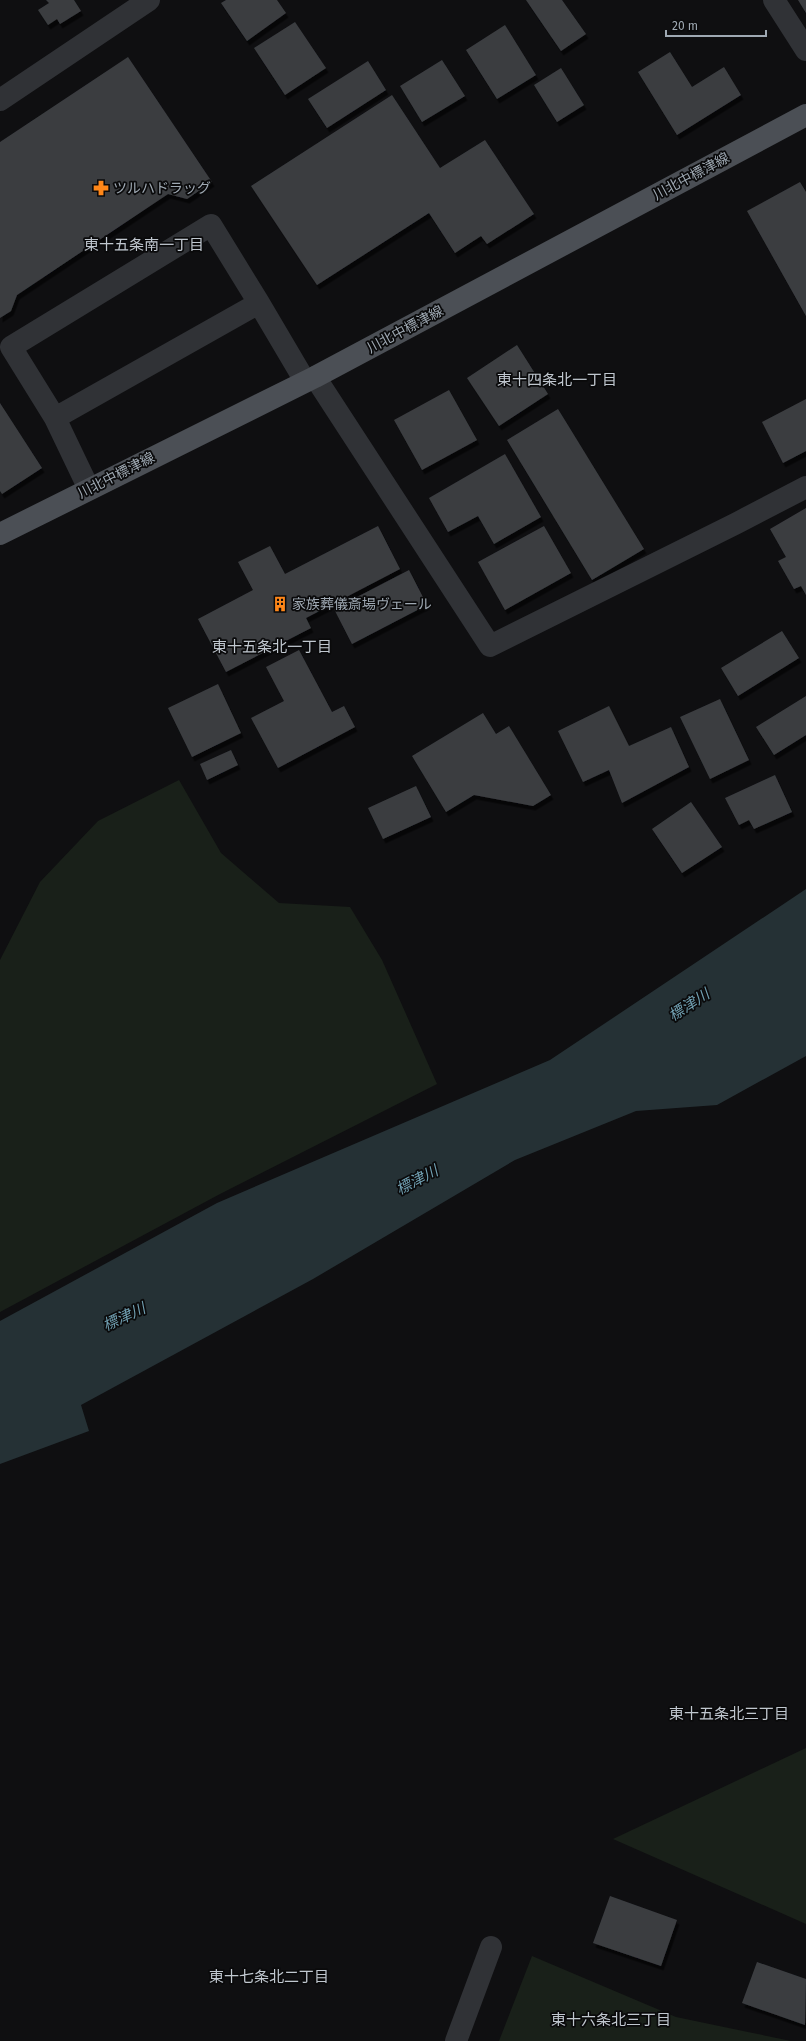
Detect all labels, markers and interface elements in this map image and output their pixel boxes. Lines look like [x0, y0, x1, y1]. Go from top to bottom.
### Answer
scale bar [666, 12, 766, 38]
text: 20 m [672, 19, 698, 33]
street label: 川北中標津線 [650, 149, 732, 204]
pharmacy icon: ツルハドラッグ [92, 179, 110, 197]
place label: ツルハドラッグ [113, 180, 211, 197]
district label: 東十五条南一丁目 [84, 236, 204, 254]
street label: 川北中標津線 [364, 302, 446, 357]
district label: 東十四条北一丁目 [497, 371, 617, 389]
street label: 川北中標津線 [75, 449, 158, 502]
building icon: 家族葬儀斎場ヴェール [271, 595, 289, 613]
place label: 家族葬儀斎場ヴェール [292, 596, 432, 613]
district label: 東十五条北一丁目 [212, 638, 332, 656]
water label: 標津川 [665, 984, 714, 1025]
water label: 標津川 [393, 1161, 443, 1199]
water label: 標津川 [100, 1298, 150, 1335]
district label: 東十五条北三丁目 [669, 1705, 789, 1723]
district label: 東十七条北二丁目 [209, 1968, 329, 1986]
district label: 東十六条北三丁目 [551, 2011, 671, 2029]

